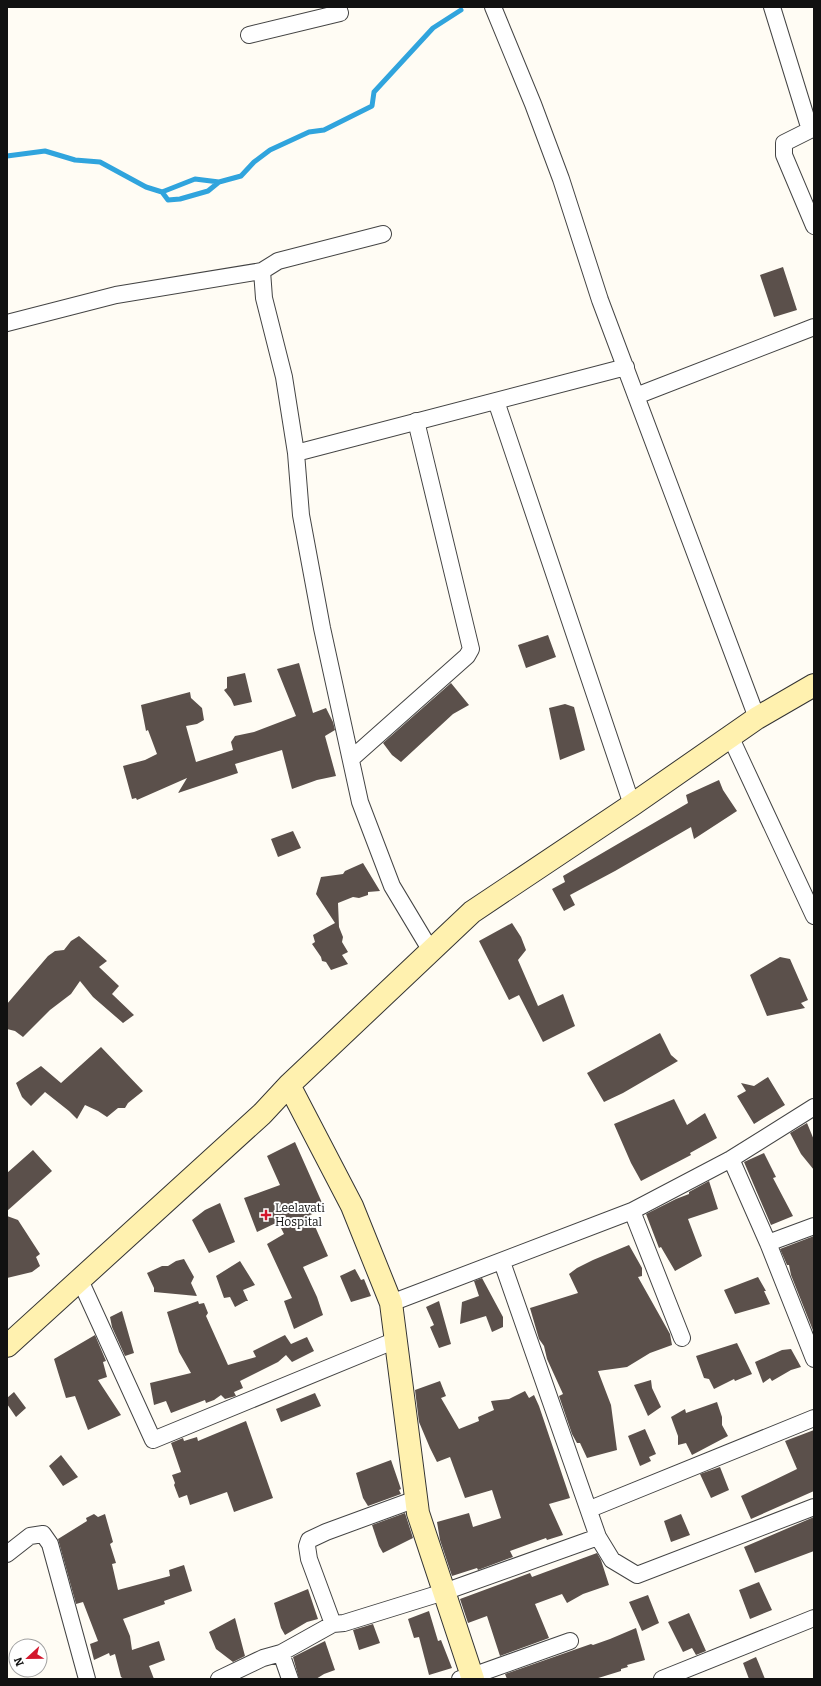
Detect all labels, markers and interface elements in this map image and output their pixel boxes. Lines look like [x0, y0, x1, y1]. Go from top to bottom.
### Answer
place label: Leelavati Hospital [275, 1201, 325, 1229]
marker: Leelavati Hospital [260, 1209, 272, 1221]
north arrow [8, 1638, 48, 1678]
text: N [11, 1655, 27, 1668]

